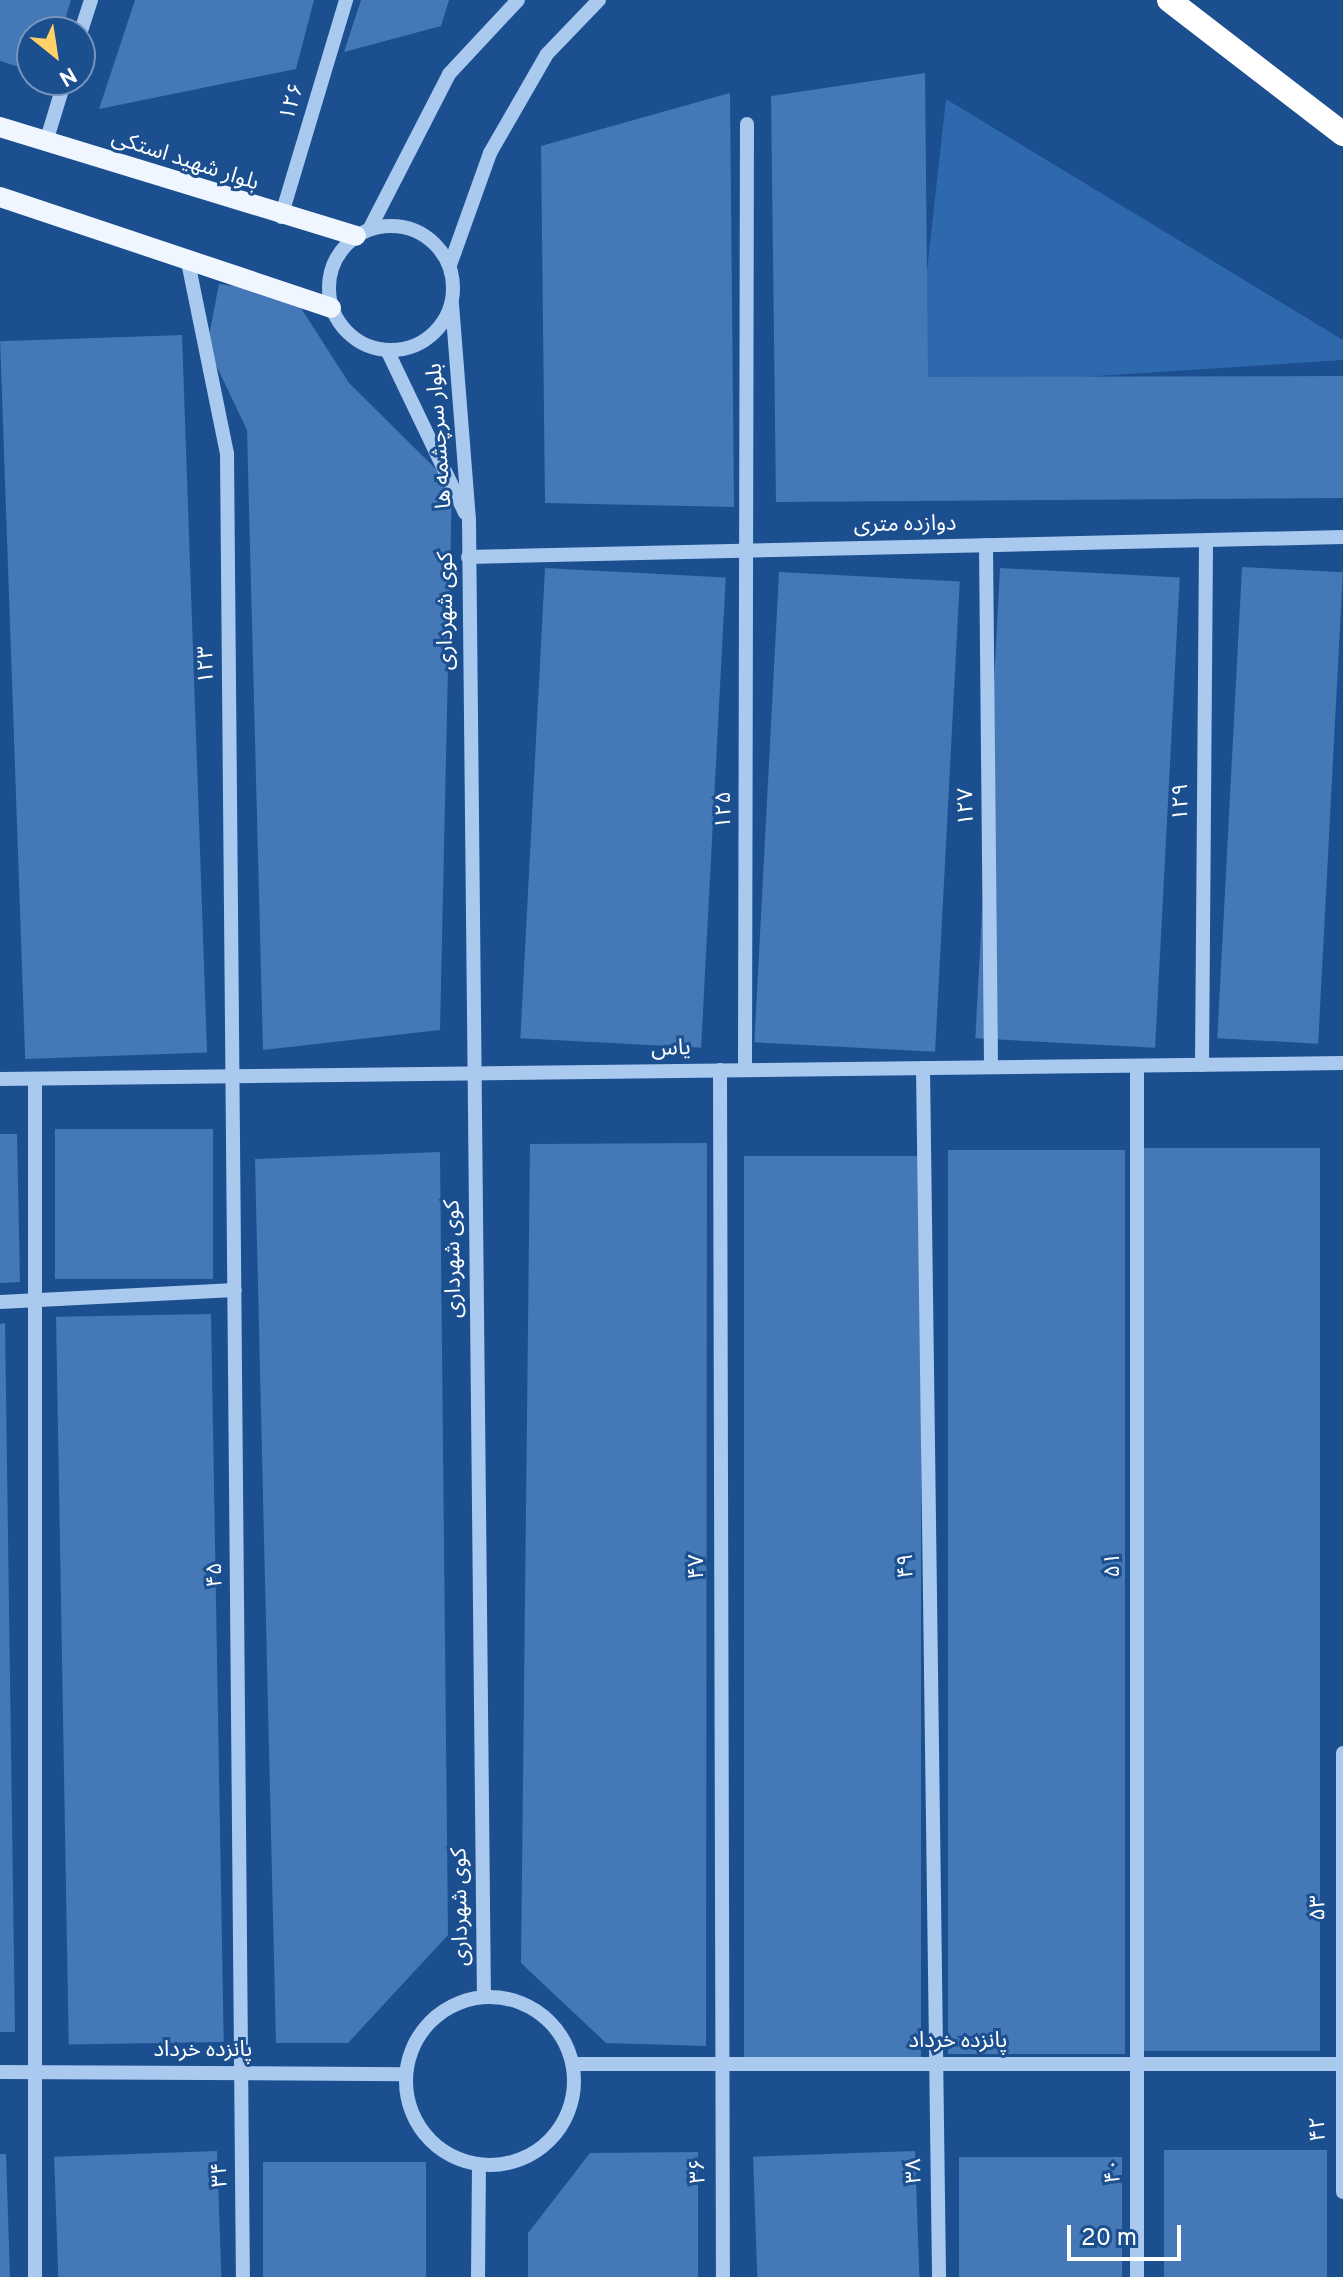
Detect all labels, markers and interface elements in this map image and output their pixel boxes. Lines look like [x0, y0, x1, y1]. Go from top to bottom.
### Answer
north arrow [16, 16, 96, 96]
text: N [54, 60, 81, 91]
street label: ۱۲۶ [275, 80, 311, 124]
street label: بلوار شهید استکی [108, 125, 262, 197]
street label: بلوار سرچشمه ها [422, 362, 458, 510]
street label: دوازده متری [853, 511, 957, 539]
street label: کوی شهرداری [434, 552, 460, 670]
street label: ۱۲۳ [193, 646, 221, 684]
street label: ۱۲۹ [1169, 783, 1195, 821]
street label: ۱۲۷ [953, 788, 981, 826]
street label: ۱۲۵ [712, 791, 738, 829]
street label: یاس [651, 1035, 691, 1063]
street label: کوی شهرداری [440, 1200, 468, 1318]
street label: ۵۱ [1101, 1552, 1127, 1578]
street label: ۴۹ [894, 1553, 920, 1579]
street label: ۴۷ [685, 1554, 711, 1580]
street label: ۴۵ [203, 1562, 229, 1588]
street label: کوی شهرداری [447, 1848, 475, 1966]
street label: ۵۳ [1306, 1895, 1332, 1921]
street label: پانزده خرداد [909, 2029, 1007, 2055]
street label: پانزده خرداد [154, 2038, 252, 2064]
street label: ۴۲ [1305, 2116, 1333, 2142]
street label: ۳۶ [686, 2158, 712, 2184]
street label: ۳۸ [902, 2158, 928, 2184]
street label: ۴۰ [1101, 2158, 1127, 2184]
street label: ۳۴ [208, 2162, 234, 2188]
scale bar [1071, 2209, 1185, 2259]
text: 20 m [1081, 2224, 1137, 2254]

